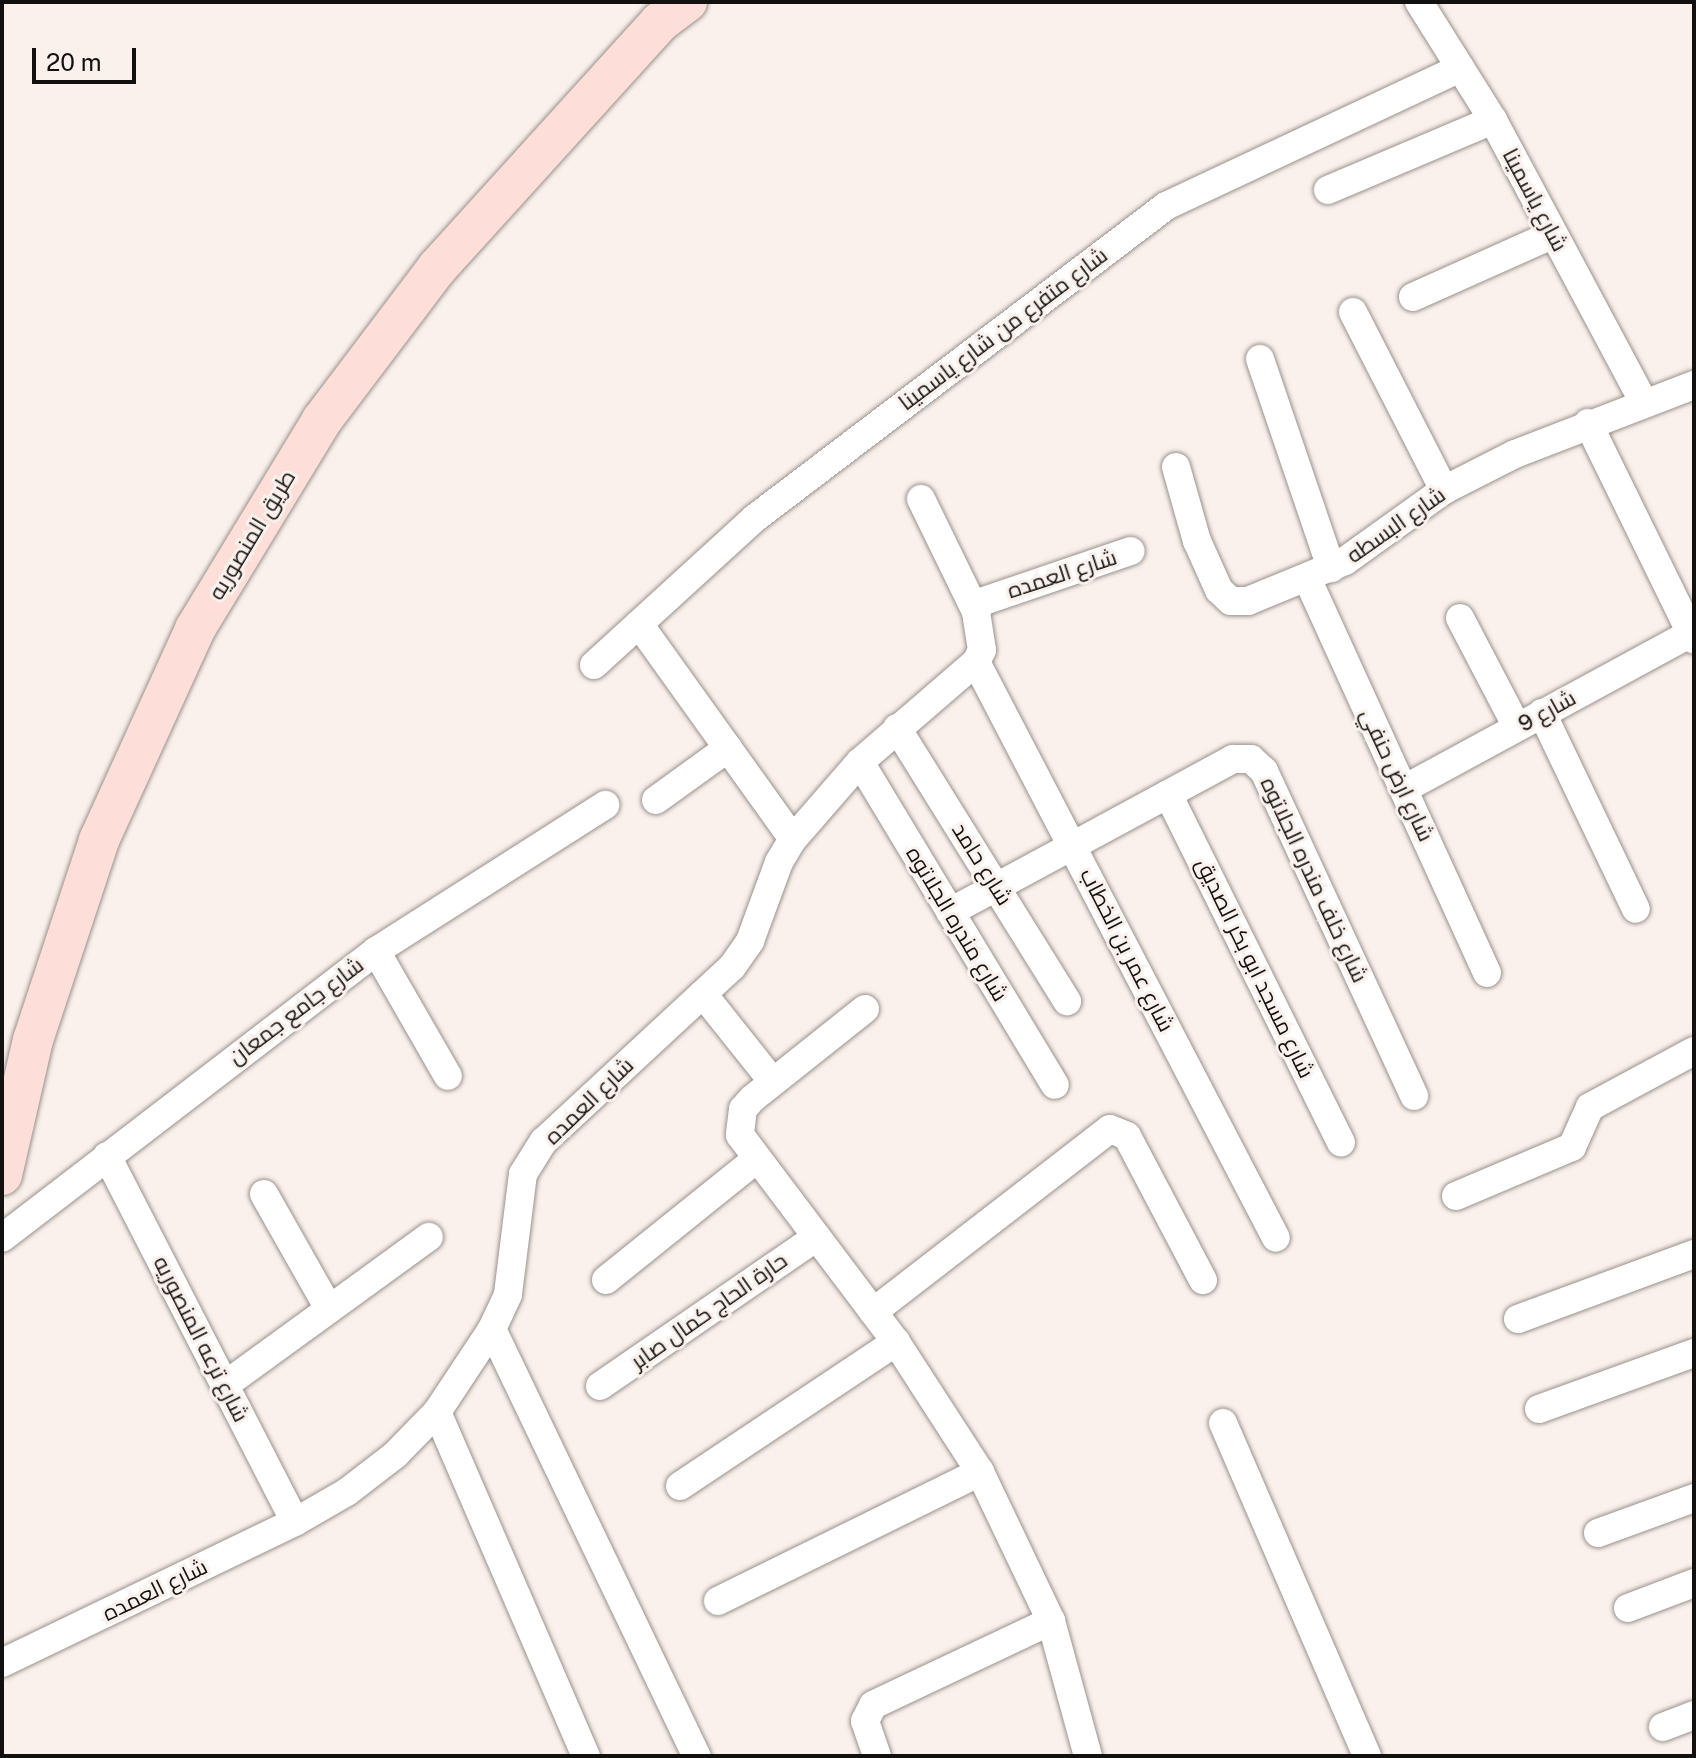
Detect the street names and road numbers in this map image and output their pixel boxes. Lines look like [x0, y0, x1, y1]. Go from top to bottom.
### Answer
street label: شارع ياسمينا [1497, 144, 1573, 256]
street label: شارع متفرع من شارع ياسمينا [893, 242, 1113, 416]
street label: طريق المنصوريه [203, 465, 301, 605]
street label: شارع البسطه [1342, 481, 1450, 569]
street label: شارع العمده [1004, 544, 1120, 604]
street label: شارع 9 [1514, 684, 1580, 738]
street label: شارع ارض حنفي [1355, 704, 1439, 846]
street label: شارع خلف مندره الجلاتوه [1255, 773, 1373, 987]
street label: شارع حامد [946, 818, 1018, 910]
street label: شارع مندره الجلاتوه [900, 842, 1014, 1006]
street label: شارع مسجد ابو بكر الصديق [1190, 854, 1320, 1082]
street label: شارع عمر بن الخطاب [1074, 864, 1180, 1036]
street label: شارع جامع جمعان [223, 952, 369, 1070]
street label: شارع العمده [539, 1052, 639, 1150]
street label: حارة الحاج كمال صابر [626, 1247, 792, 1375]
street label: شارع ترعه المنصوريه [148, 1252, 254, 1426]
street label: شارع العمده [98, 1553, 212, 1627]

